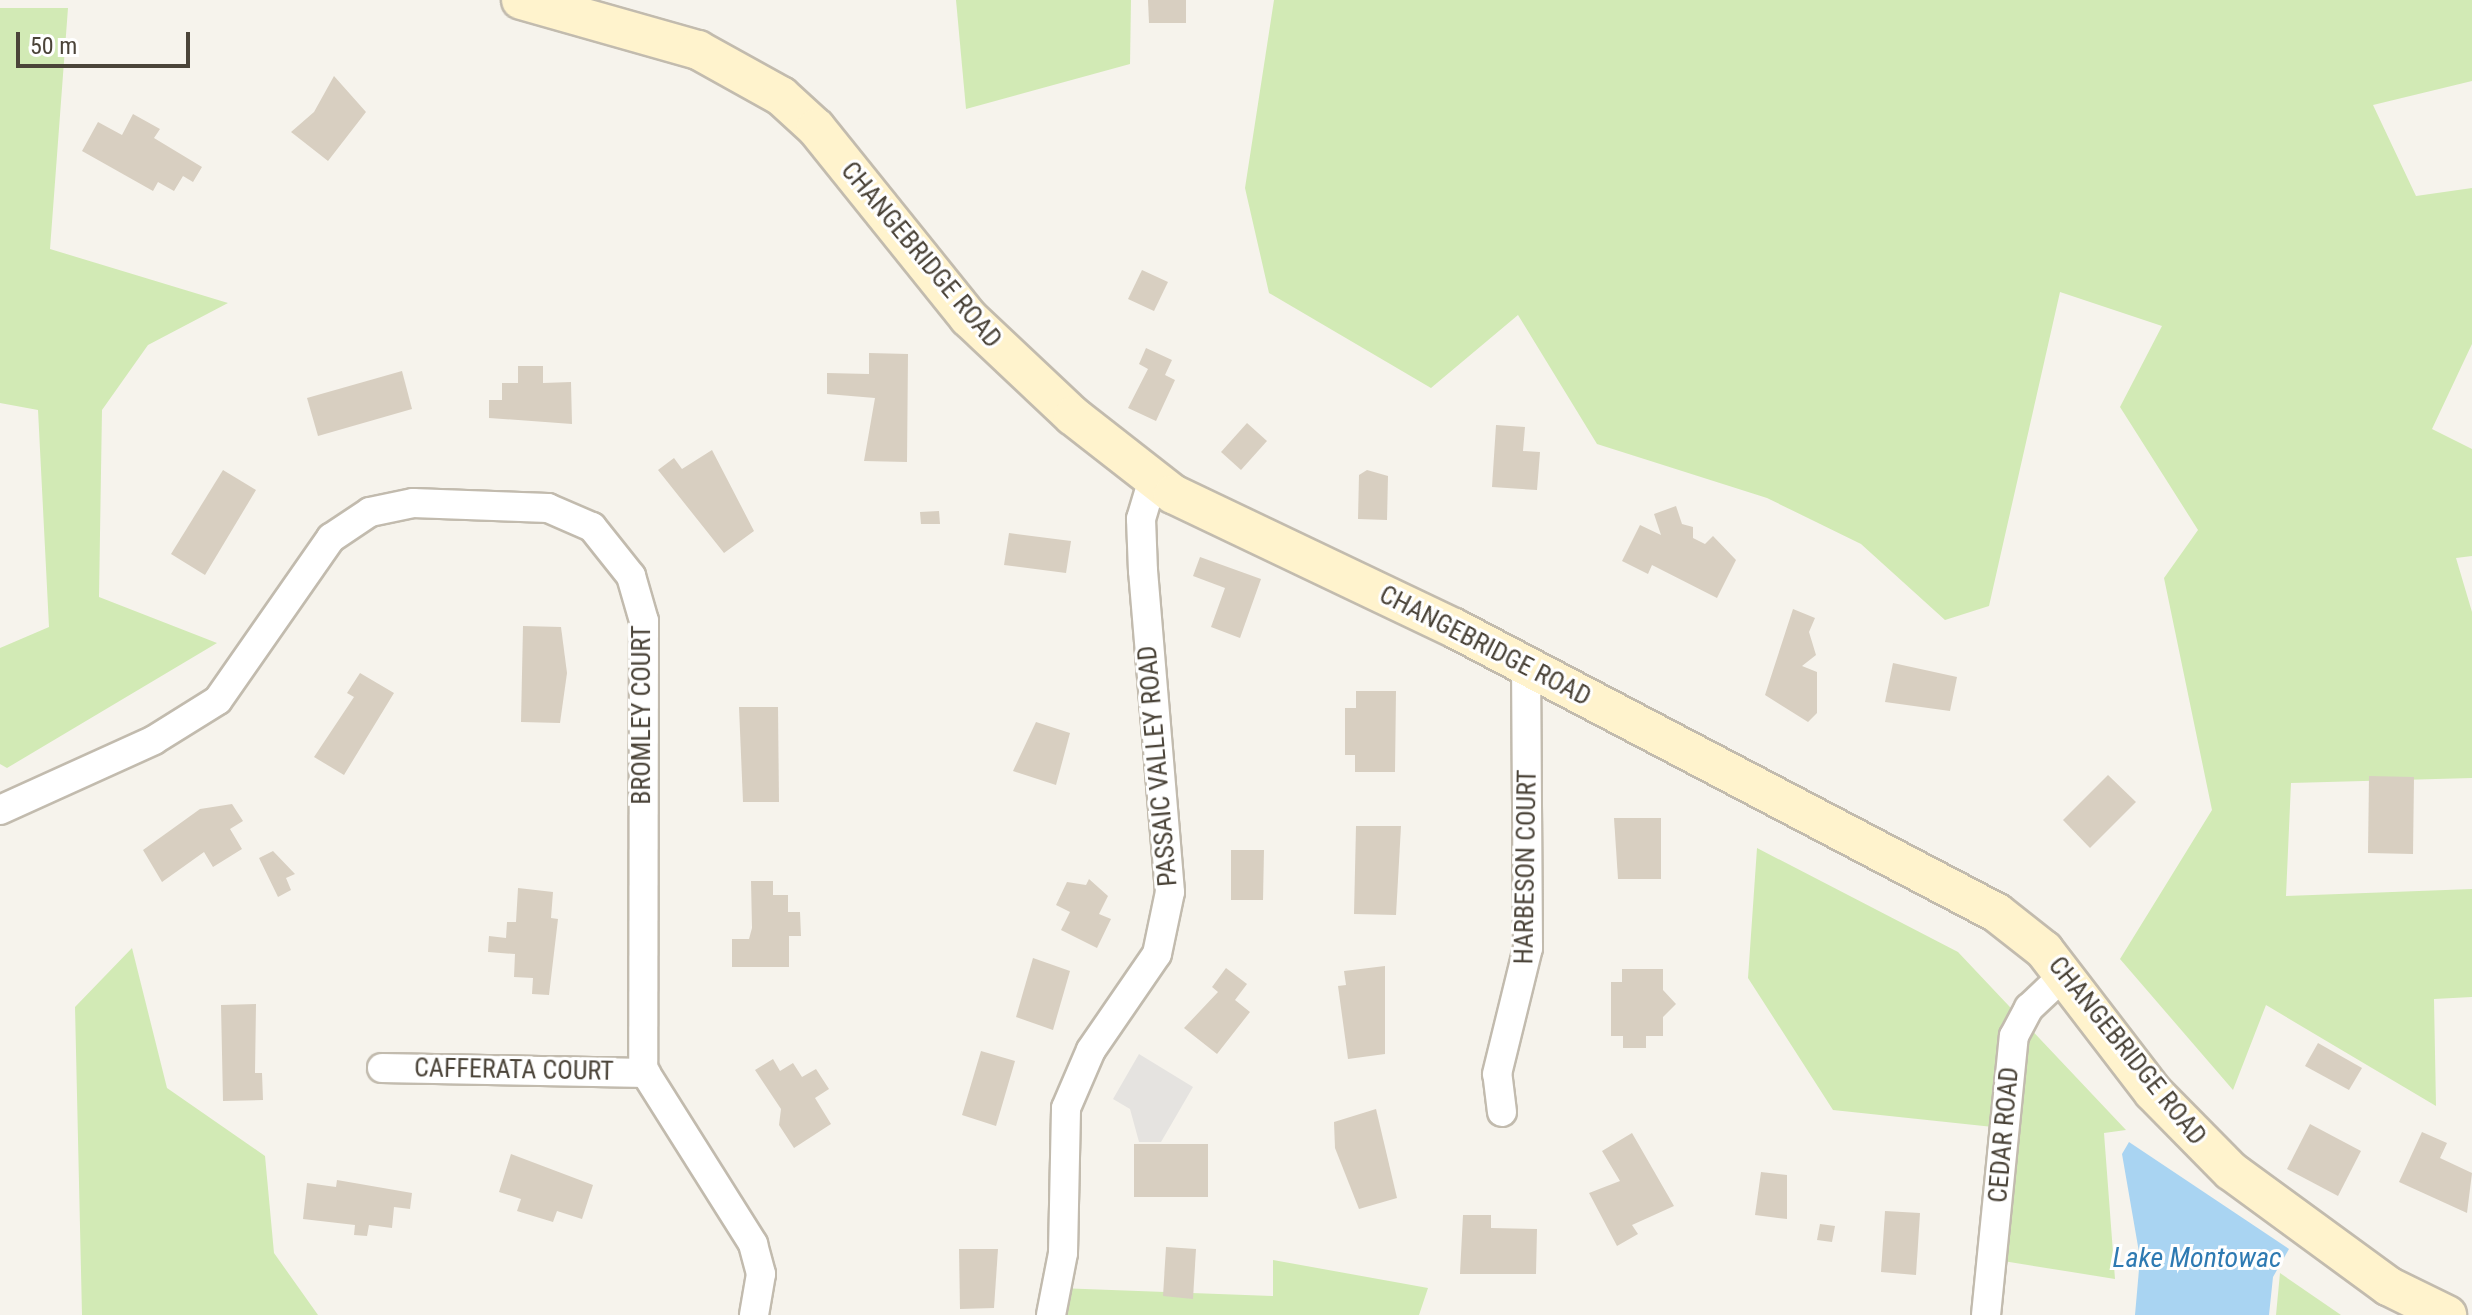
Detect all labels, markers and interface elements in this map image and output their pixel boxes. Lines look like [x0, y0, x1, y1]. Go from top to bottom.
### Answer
scale bar [20, 16, 194, 66]
text: 50 m [30, 32, 77, 60]
street label: CHANGEBRIDGE ROAD [834, 156, 1008, 354]
street label: CHANGEBRIDGE ROAD [1374, 579, 1596, 713]
street label: BROMLEY COURT [626, 625, 658, 805]
street label: PASSAIC VALLEY ROAD [1132, 644, 1184, 888]
street label: HARBESON COURT [1509, 769, 1543, 965]
street label: CHANGEBRIDGE ROAD [2042, 951, 2212, 1151]
street label: CAFFERATA COURT [414, 1053, 614, 1087]
street label: CEDAR ROAD [1983, 1066, 2025, 1204]
water label: Lake Montowac [2113, 1241, 2281, 1275]

